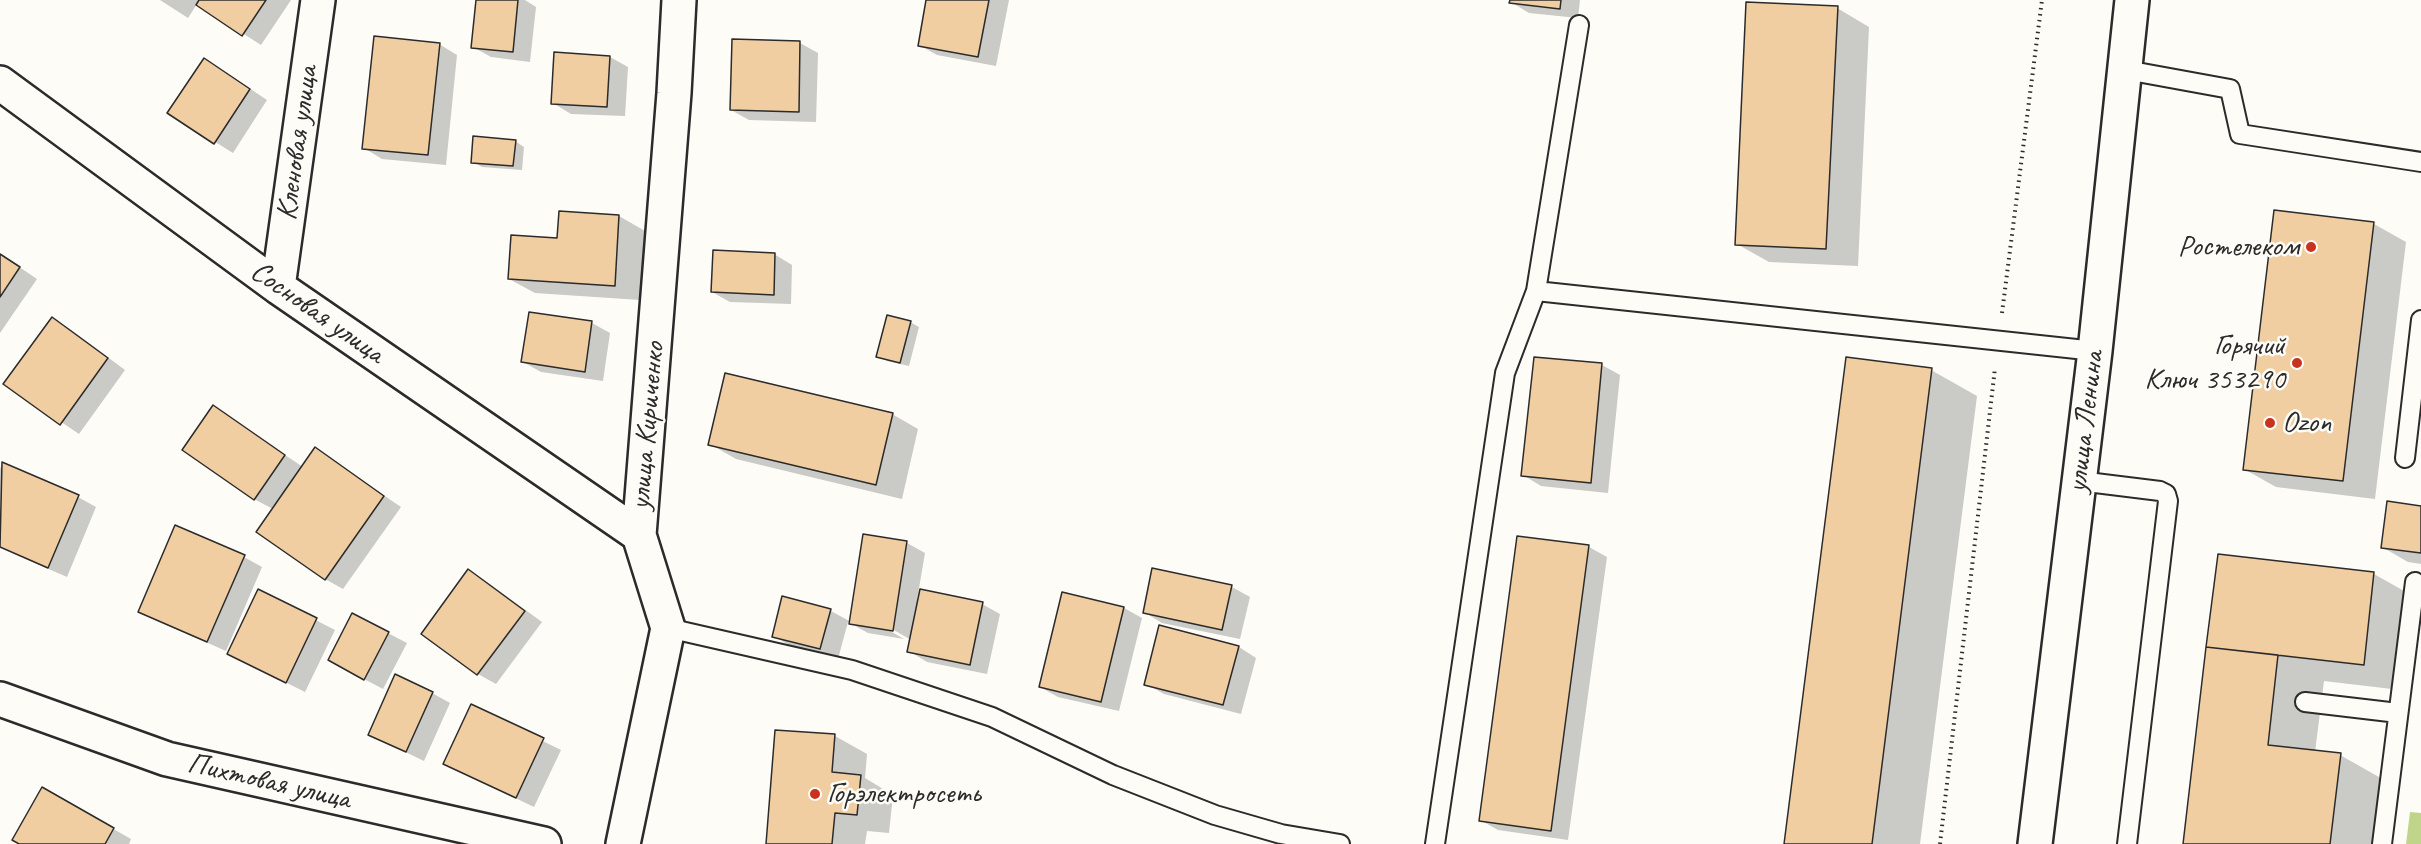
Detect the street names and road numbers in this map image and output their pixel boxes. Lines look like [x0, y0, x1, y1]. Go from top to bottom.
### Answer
street label: Кленовая улица [269, 64, 327, 222]
street label: Сосновая улица [243, 254, 391, 372]
street label: улица Кириченко [623, 341, 673, 511]
street label: улица Ленина [2059, 349, 2113, 495]
street label: Пихтовая улица [184, 746, 354, 818]

